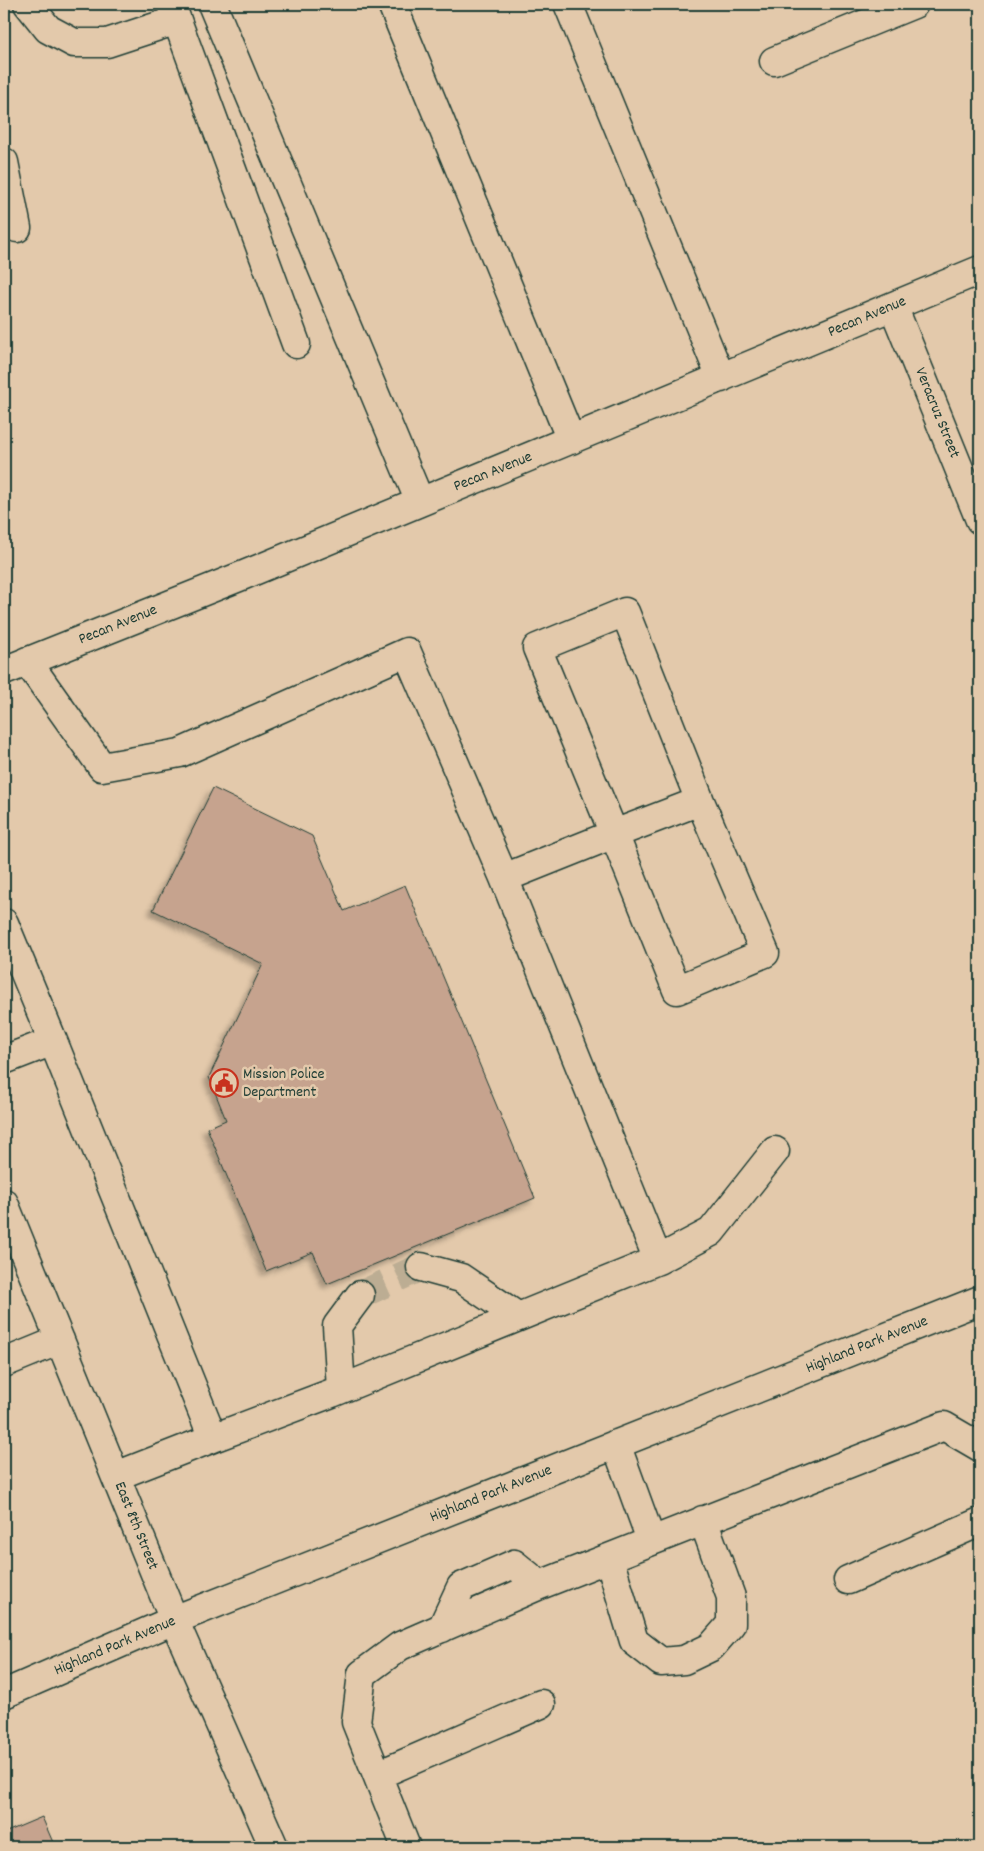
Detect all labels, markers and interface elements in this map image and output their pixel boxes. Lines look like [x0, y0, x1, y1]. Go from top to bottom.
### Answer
street label: Pecan Avenue [824, 290, 910, 344]
street label: Veracruz Street [908, 364, 966, 462]
street label: Pecan Avenue [450, 446, 536, 498]
street label: Pecan Avenue [75, 599, 161, 651]
place label: Mission Police Department [243, 1063, 324, 1104]
public building icon: Mission Police Department [209, 1068, 239, 1098]
street label: Highland Park Avenue [802, 1310, 932, 1380]
street label: Highland Park Avenue [426, 1459, 556, 1529]
street label: East 8th Street [108, 1478, 164, 1574]
street label: Highland Park Avenue [51, 1610, 179, 1682]

